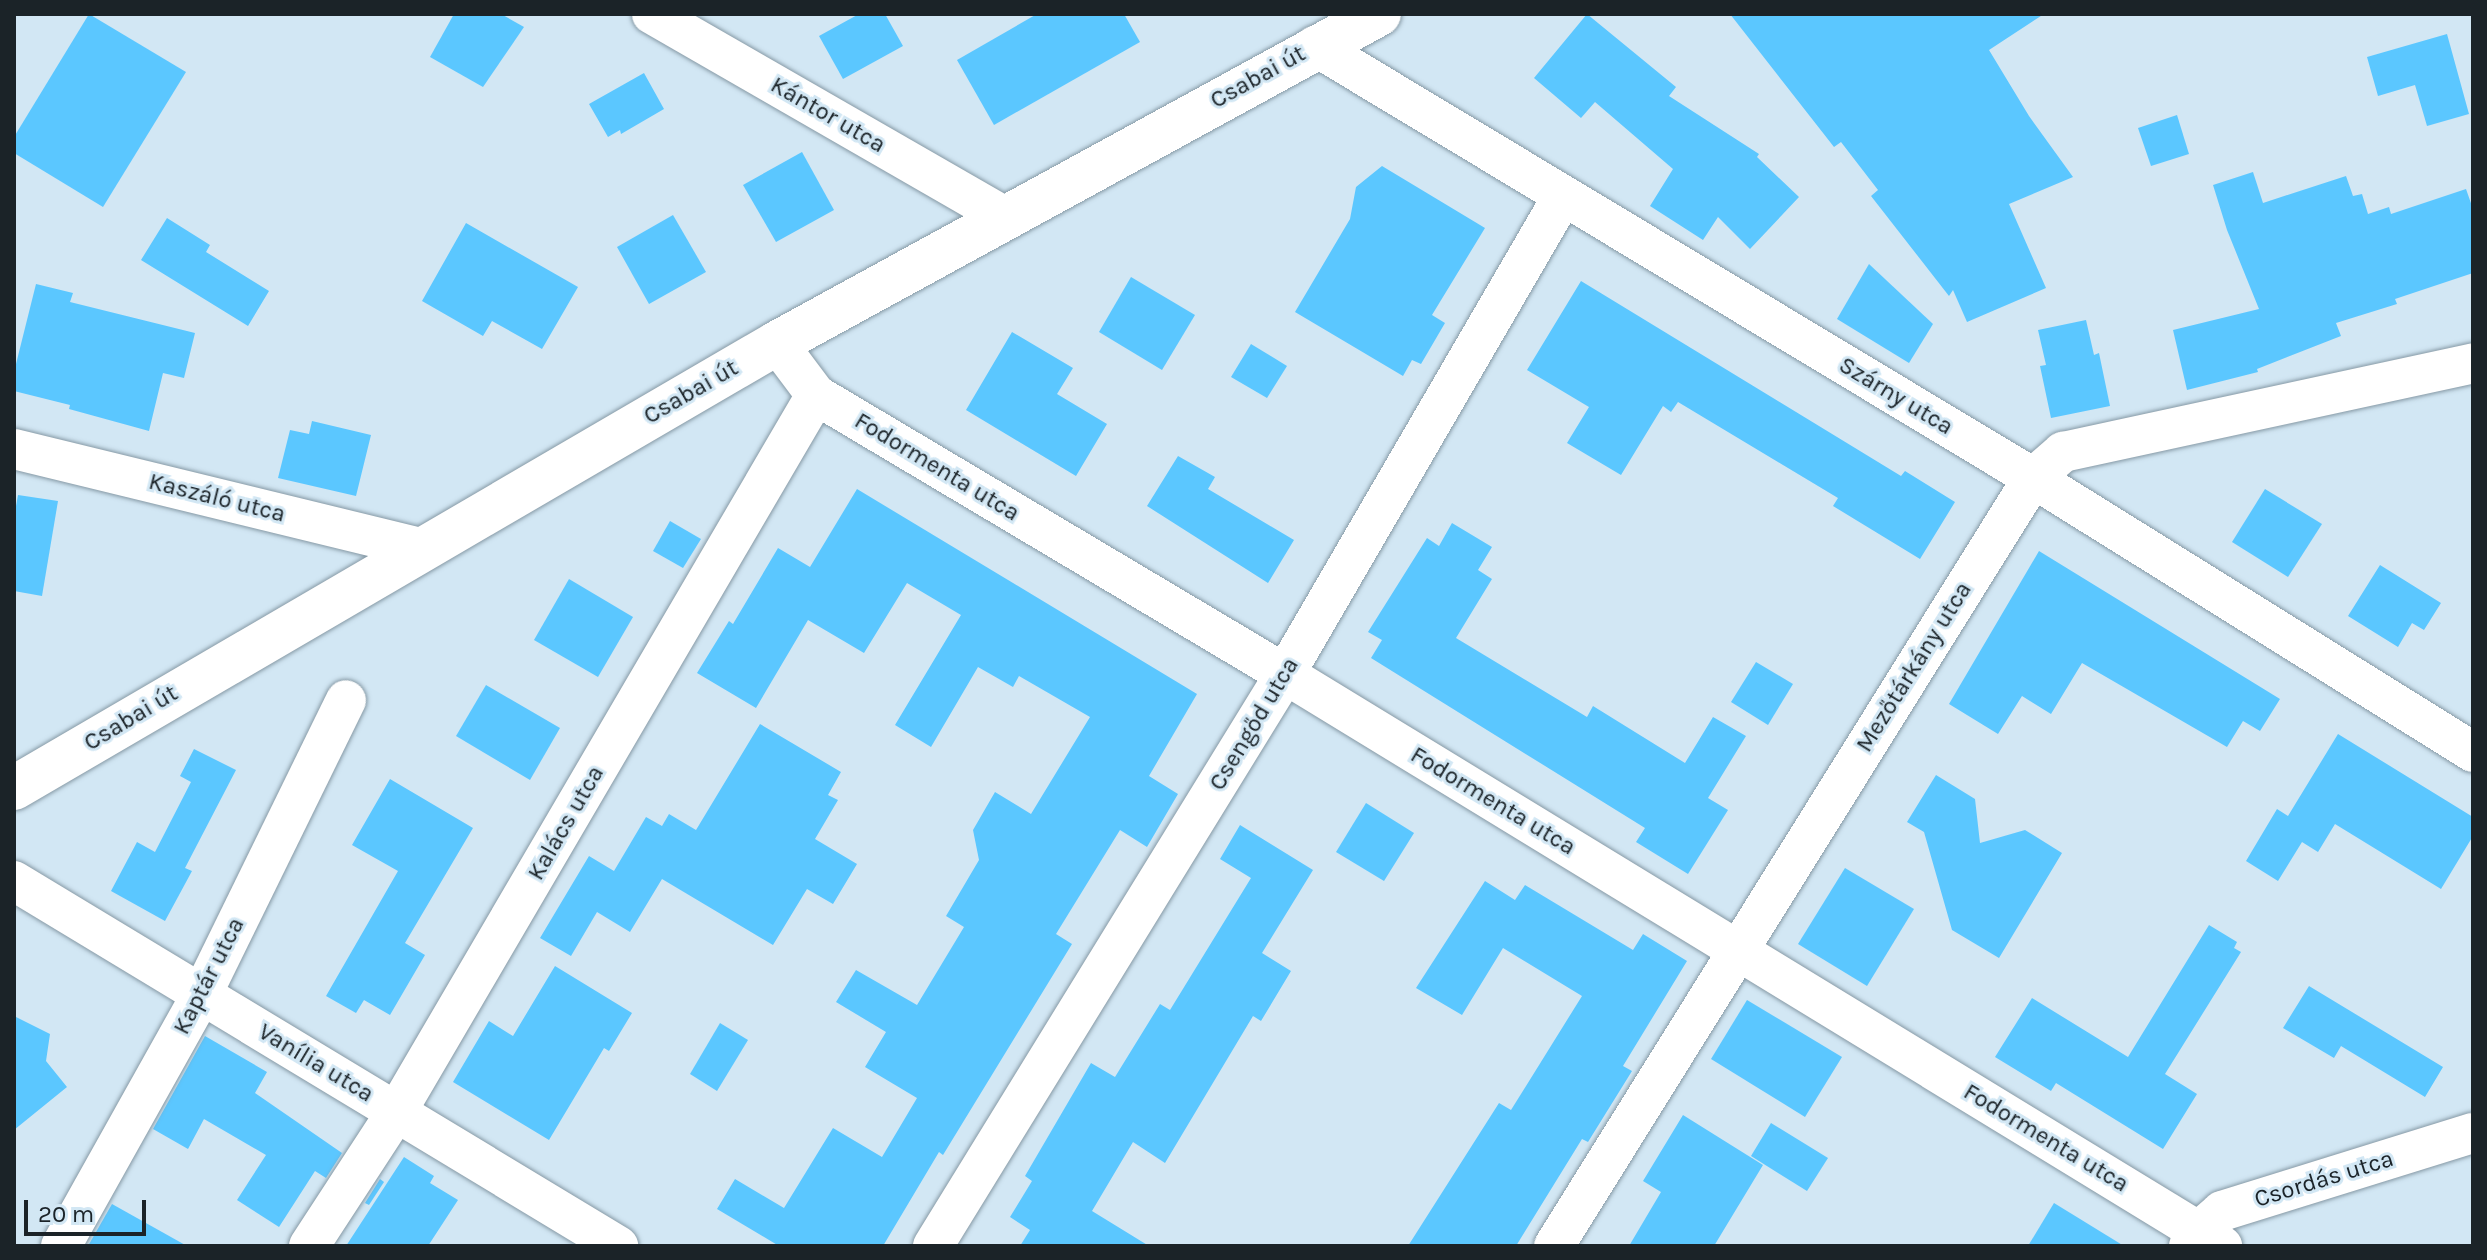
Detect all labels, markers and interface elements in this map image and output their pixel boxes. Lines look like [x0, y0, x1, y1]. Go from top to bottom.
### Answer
street label: Csabai út [1205, 39, 1311, 115]
street label: Kántor utca [765, 71, 891, 159]
street label: Szárny utca [1834, 351, 1958, 441]
street label: Csabai út [639, 353, 743, 431]
street label: Fodormenta utca [849, 406, 1025, 528]
street label: Kaszáló utca [146, 467, 288, 529]
street label: Mezőtárkány utca [1850, 577, 1978, 757]
street label: Csengőd utca [1203, 652, 1305, 796]
street label: Csabai út [79, 679, 183, 757]
street label: Fodormenta utca [1405, 740, 1581, 862]
street label: Kalács utca [522, 761, 610, 885]
street label: Kaptár utca [167, 913, 251, 1039]
street label: Vanília utca [253, 1017, 379, 1109]
street label: Fodormenta utca [1958, 1077, 2134, 1199]
street label: Csordás utca [2251, 1144, 2397, 1214]
scale bar [28, 1184, 150, 1234]
text: 20 m [38, 1200, 94, 1228]

